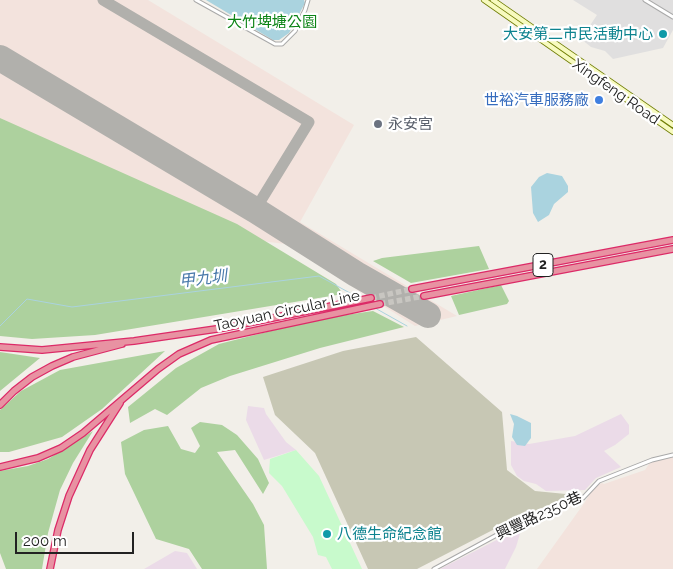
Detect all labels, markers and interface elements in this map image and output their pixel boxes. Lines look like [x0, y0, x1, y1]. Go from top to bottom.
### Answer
park label: 大竹埤塘公園 [227, 13, 317, 31]
place label: 大安第二市民活動中心 [503, 25, 653, 43]
marker: 大安第二市民活動中心 [657, 28, 669, 40]
street label: Xingfeng Road [569, 55, 663, 129]
place label: 世裕汽車服務廠 [484, 91, 589, 109]
marker: 世裕汽車服務廠 [593, 94, 605, 106]
place label: 永安宮 [388, 115, 433, 133]
marker: 永安宮 [372, 118, 384, 130]
road number: 2 [533, 254, 553, 276]
water label: 甲九圳 [178, 267, 228, 291]
street label: Taoyuan Circular Line [212, 287, 362, 335]
street label: 興豐路2350巷 [493, 488, 585, 544]
scale bar [18, 522, 136, 554]
place label: 八德生命紀念館 [337, 525, 442, 543]
marker: 八德生命紀念館 [321, 528, 333, 540]
text: 200 m [23, 532, 67, 550]

